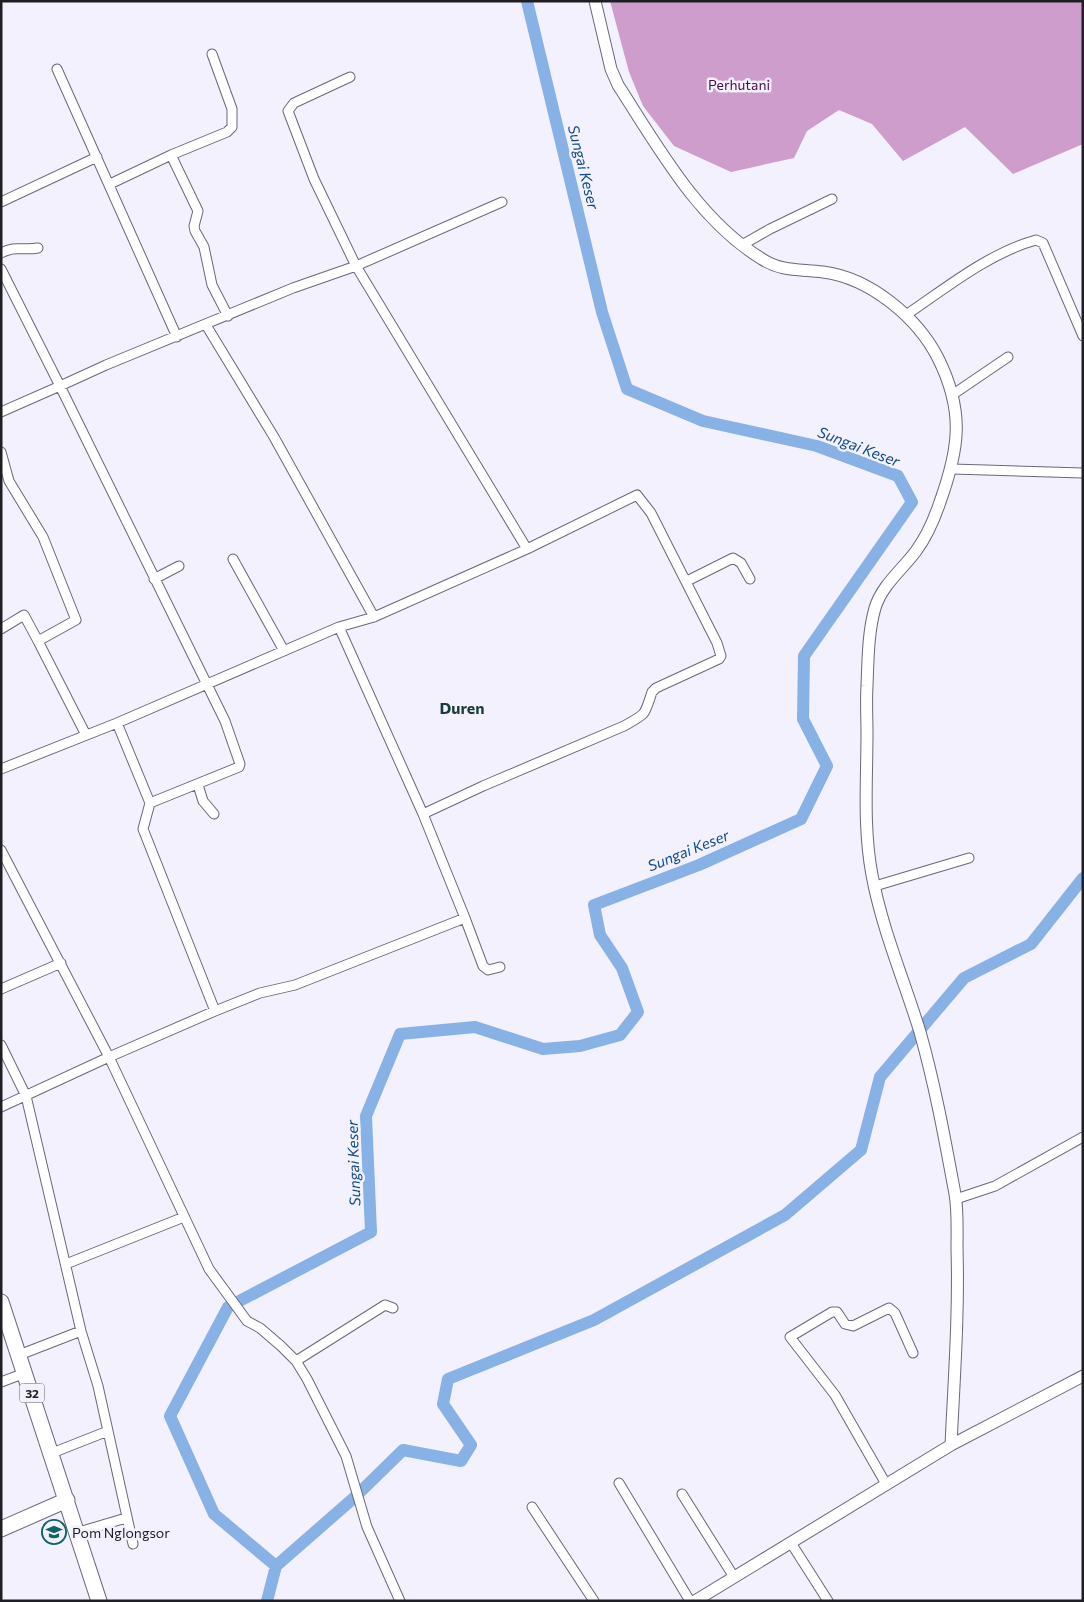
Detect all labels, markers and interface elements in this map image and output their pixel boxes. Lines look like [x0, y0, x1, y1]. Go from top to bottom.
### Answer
park label: Perhutani [708, 76, 770, 93]
water label: Sungai Keser [565, 123, 603, 212]
water label: Sungai Keser [815, 422, 903, 470]
district label: Duren [440, 698, 484, 717]
water label: Sungai Keser [645, 825, 732, 875]
water label: Sungai Keser [342, 1119, 364, 1206]
road number: 32 [20, 1384, 44, 1402]
school or university icon: Pom Nglongsor [41, 1519, 67, 1545]
place label: Pom Nglongsor [72, 1524, 170, 1541]

